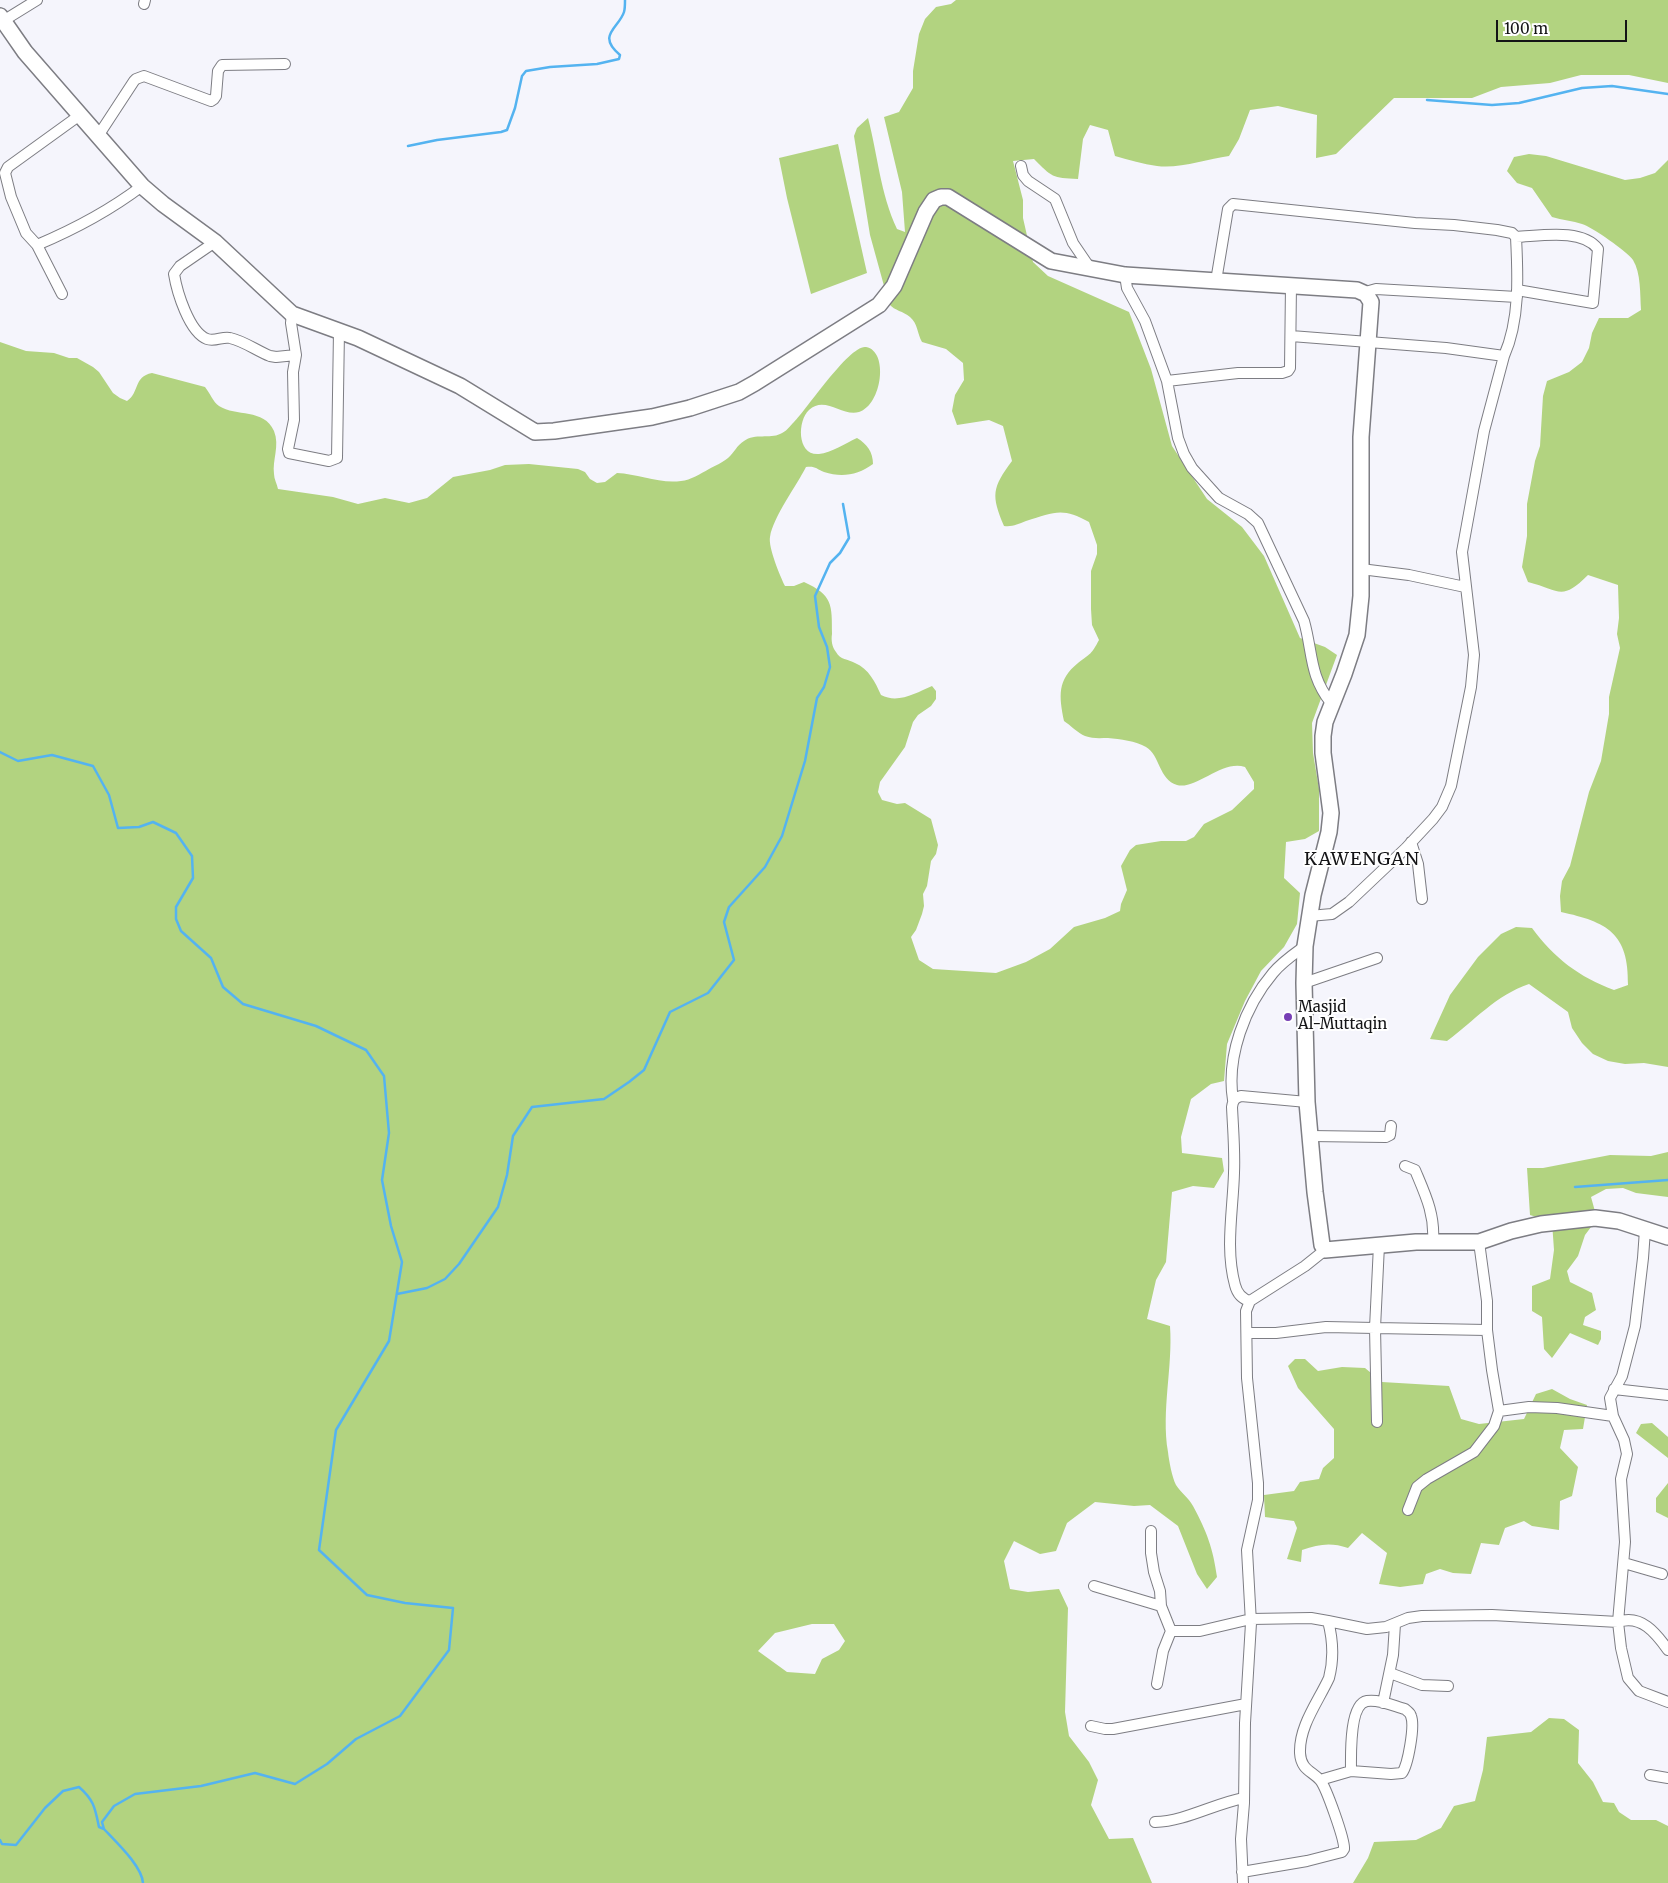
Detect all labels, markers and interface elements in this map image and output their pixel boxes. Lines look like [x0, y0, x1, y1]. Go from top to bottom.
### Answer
scale bar [1498, 10, 1629, 42]
text: 100 m [1504, 19, 1548, 38]
district label: KAWENGAN [1303, 849, 1421, 871]
place label: Masjid Al-Muttaqin [1298, 999, 1387, 1034]
marker: Masjid Al-Muttaqin [1282, 1011, 1294, 1023]

